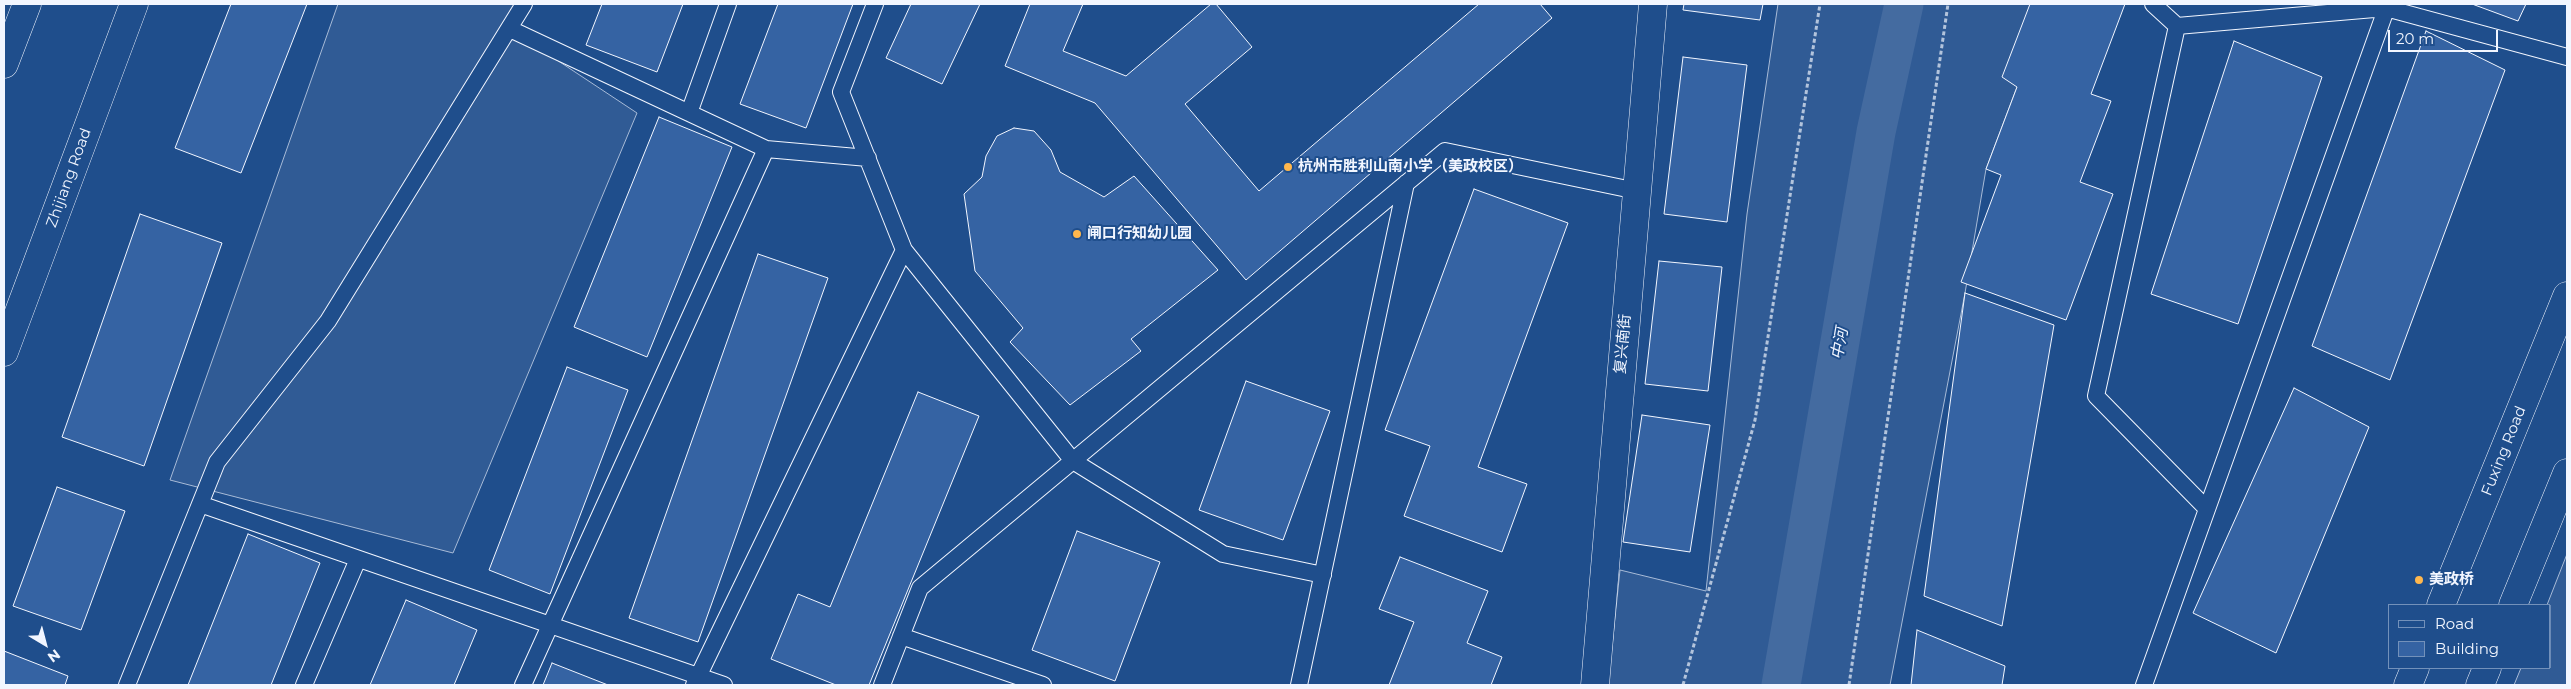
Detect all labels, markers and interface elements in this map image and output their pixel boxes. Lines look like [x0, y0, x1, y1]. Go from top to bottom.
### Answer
scale bar [2391, 20, 2501, 52]
text: 20 m [2396, 29, 2434, 48]
street label: Zhijiang Road [43, 126, 95, 230]
place label: 杭州市胜利山南小学（美政校区） [1298, 158, 1523, 176]
marker: 杭州市胜利山南小学（美政校区） [1282, 161, 1294, 173]
place label: 闸口行知幼儿园 [1087, 225, 1192, 243]
marker: 闸口行知幼儿园 [1071, 228, 1083, 240]
street label: 复兴南街 [1611, 313, 1635, 375]
water label: 中河 [1828, 327, 1852, 361]
street label: Fuxing Road [2478, 404, 2530, 498]
place label: 美政桥 [2429, 571, 2474, 589]
marker: 美政桥 [2413, 574, 2425, 586]
legend [2388, 604, 2551, 669]
text: Road [2435, 614, 2474, 633]
north arrow [20, 619, 70, 669]
text: Building [2435, 639, 2499, 658]
text: N [44, 645, 64, 667]

